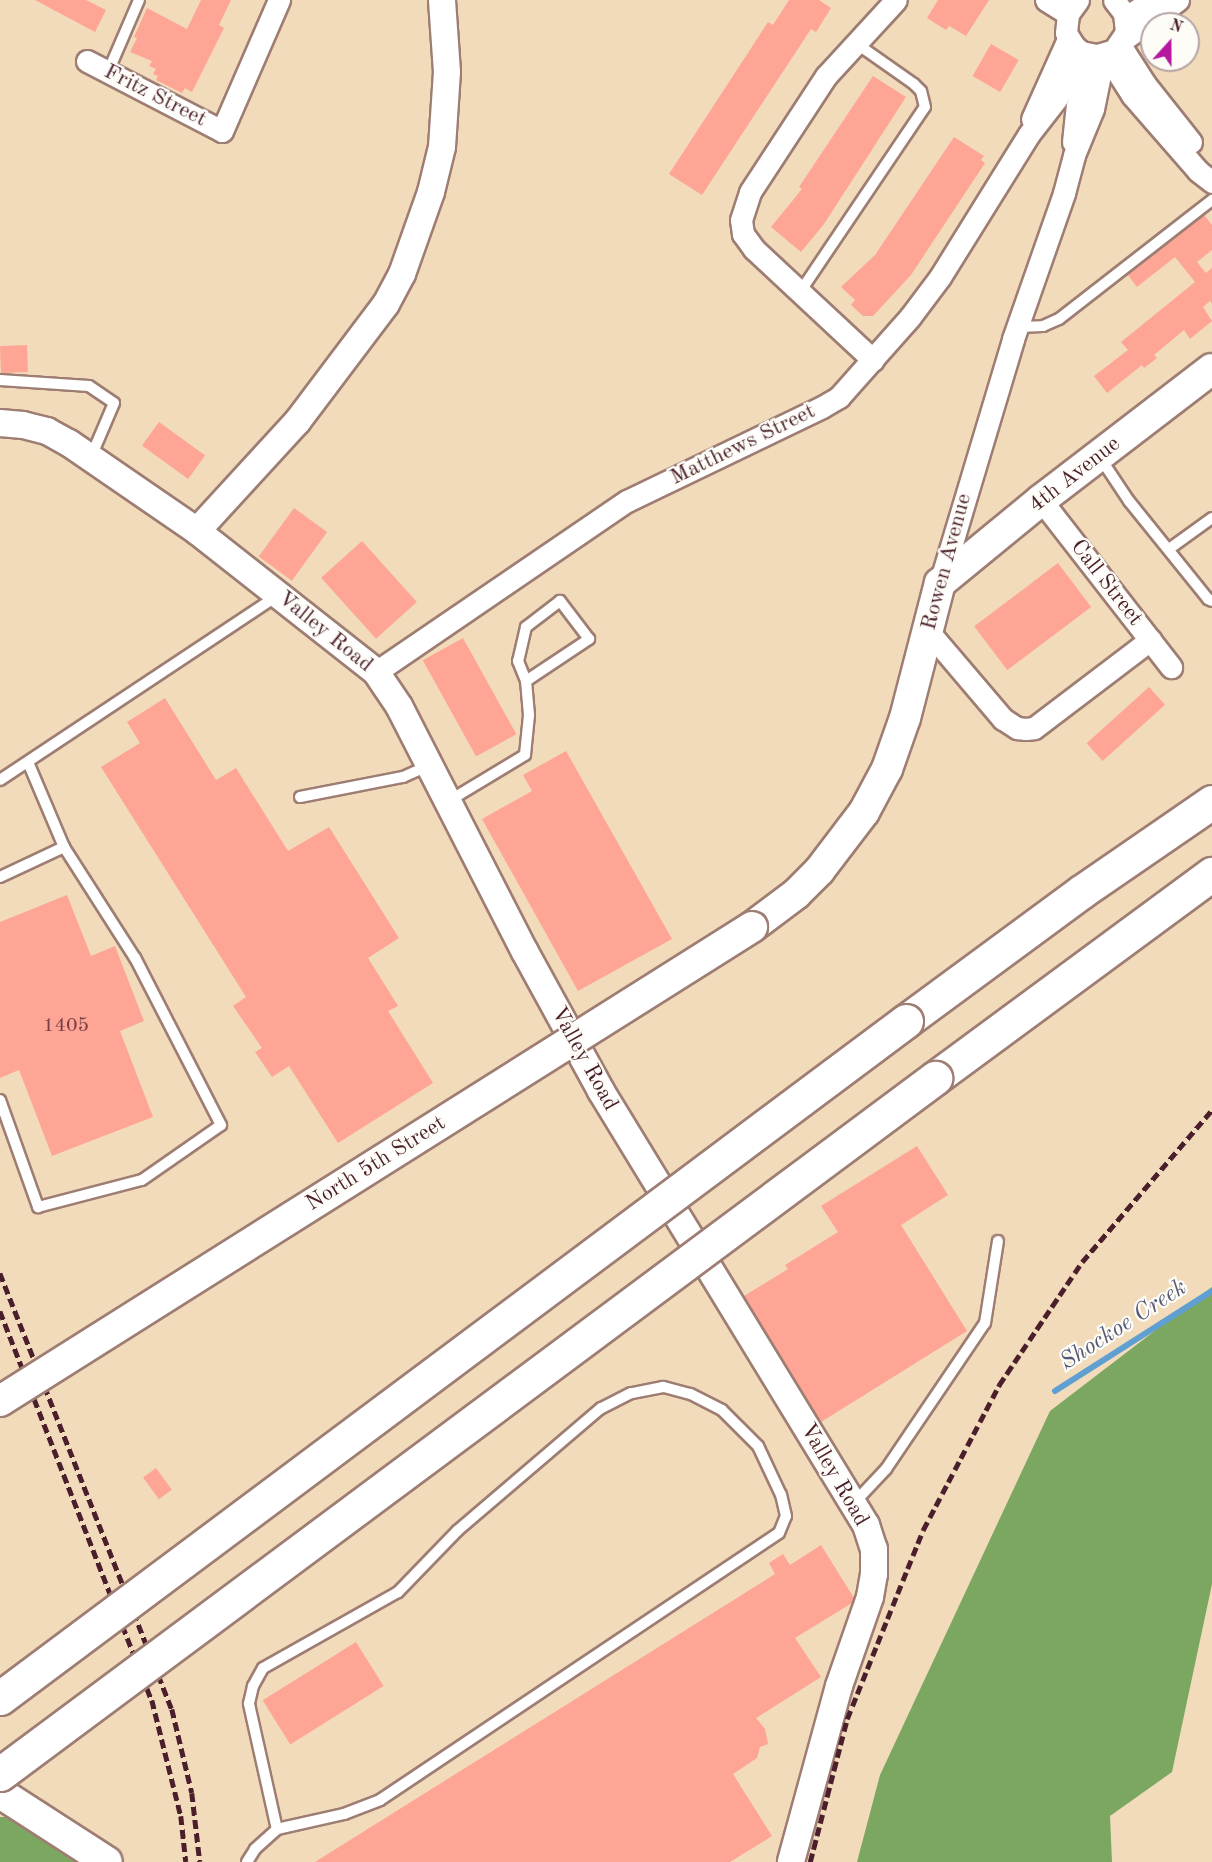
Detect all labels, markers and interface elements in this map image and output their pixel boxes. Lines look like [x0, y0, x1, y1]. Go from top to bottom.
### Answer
north arrow [1140, 12, 1200, 72]
text: N [1167, 17, 1184, 37]
street label: Fritz Street [99, 59, 211, 133]
street label: Matthews Street [666, 399, 820, 491]
street label: 4th Avenue [1024, 431, 1126, 519]
street label: Rowen Avenue [916, 491, 978, 633]
street label: Call Street [1064, 535, 1148, 631]
street label: Valley Road [272, 586, 378, 678]
street label: Valley Road [545, 1002, 623, 1116]
house number: 1405 [43, 1014, 89, 1038]
street label: North 5th Street [301, 1111, 451, 1217]
water label: Shockoe Creek [1055, 1274, 1193, 1378]
street label: Valley Road [794, 1419, 874, 1531]

